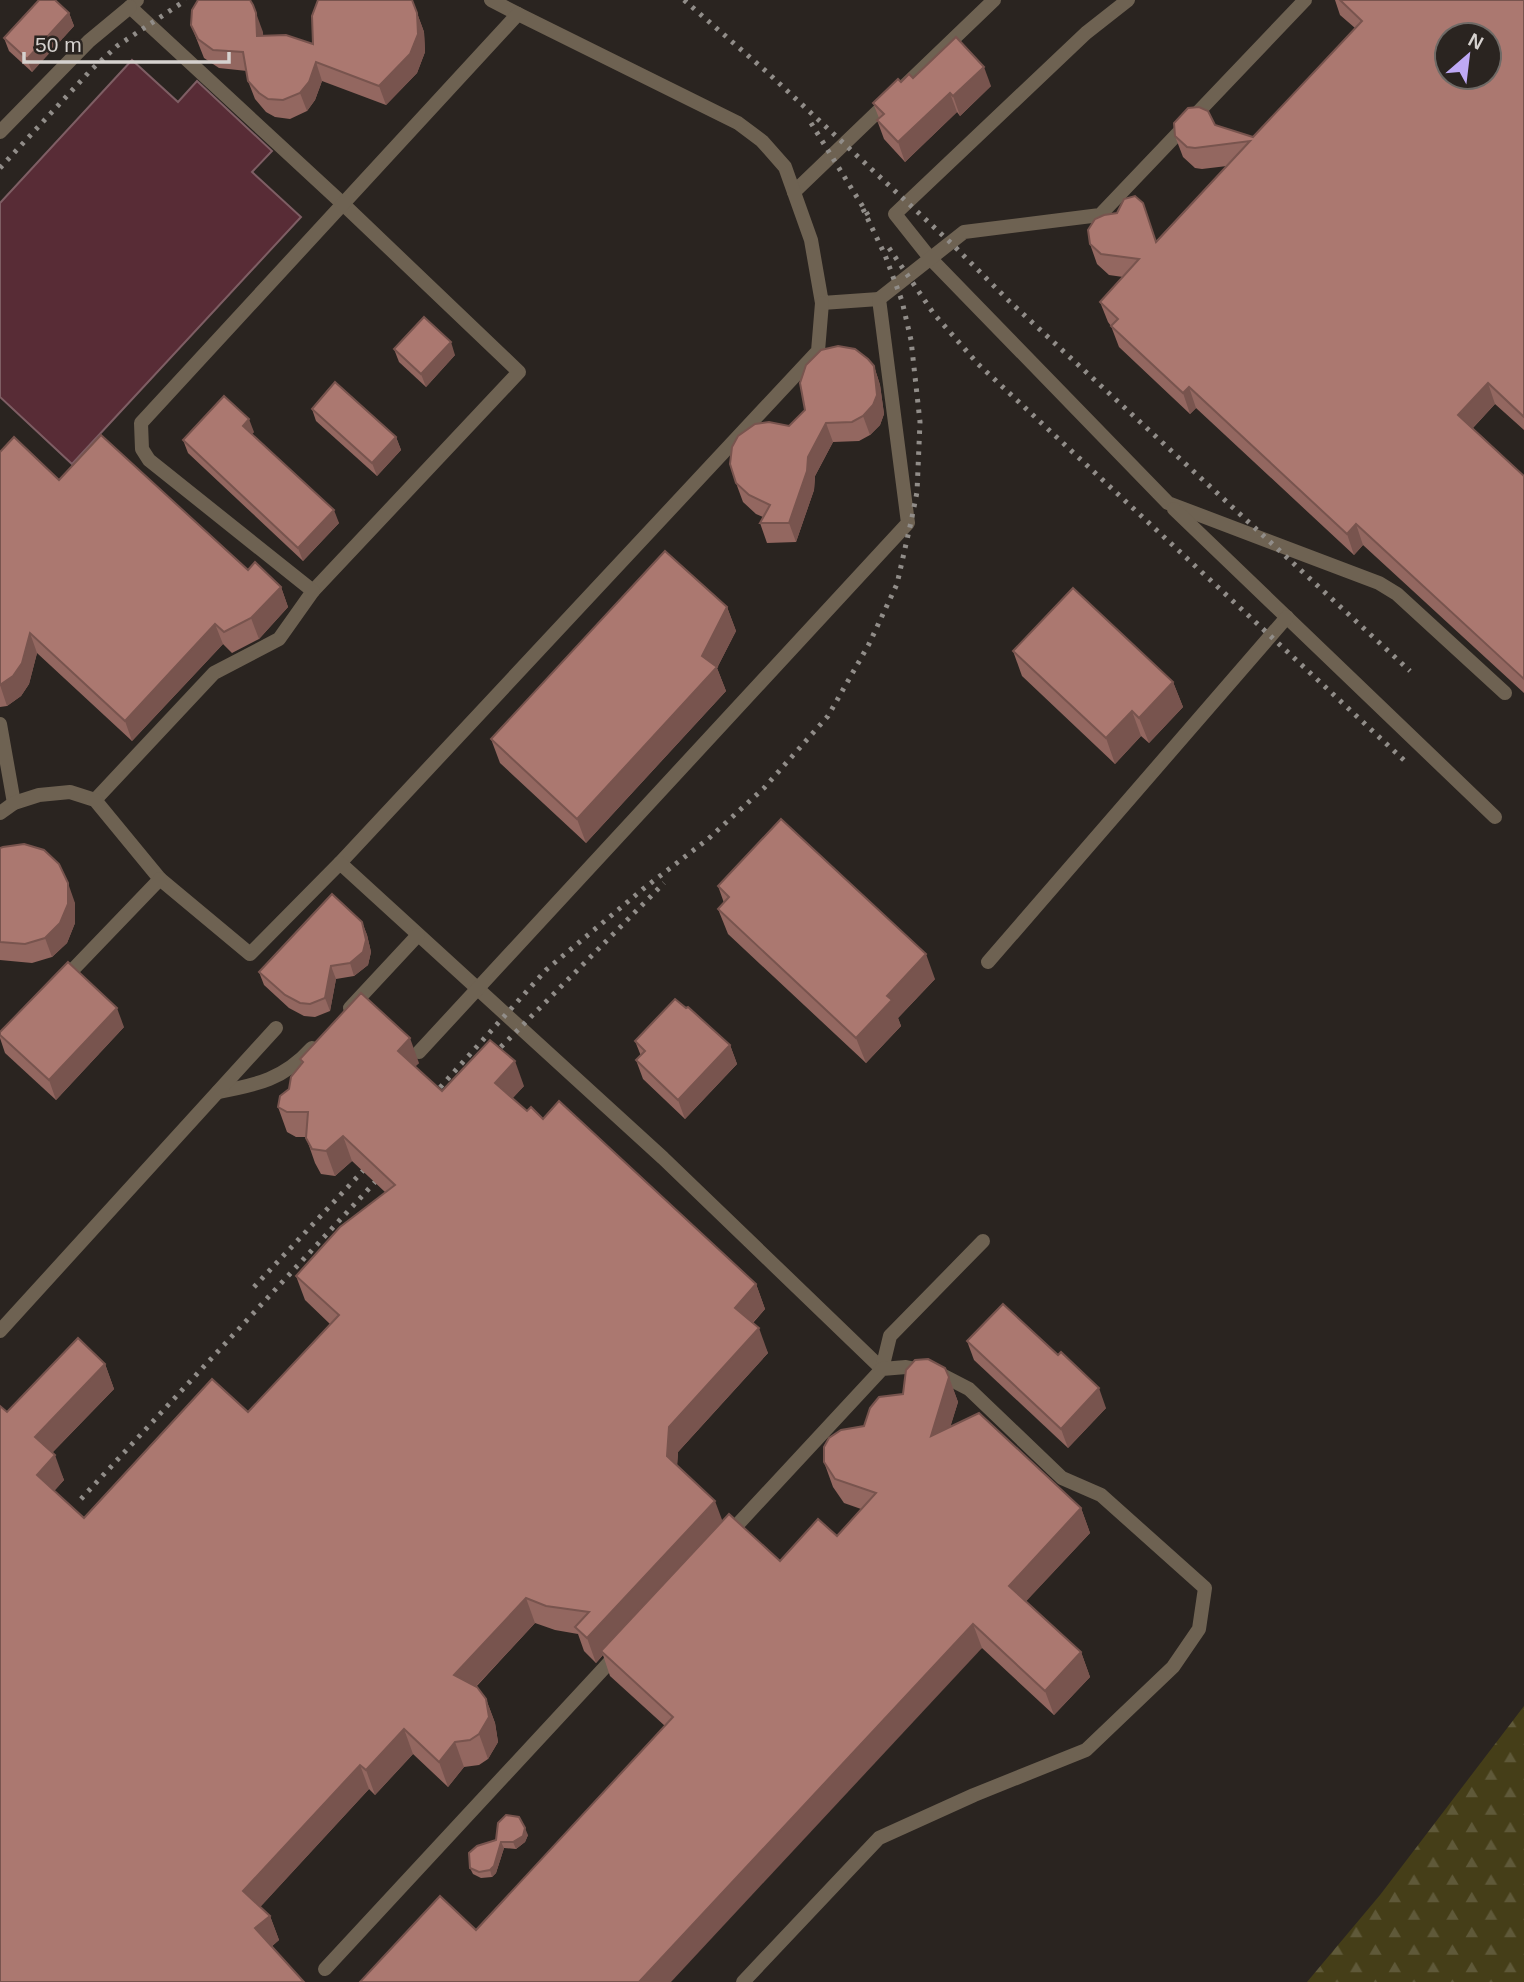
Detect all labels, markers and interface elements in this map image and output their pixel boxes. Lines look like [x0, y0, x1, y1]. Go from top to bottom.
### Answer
scale bar [24, 21, 229, 65]
north arrow [1433, 21, 1503, 91]
text: N [1465, 29, 1487, 54]
text: 50 m [35, 33, 82, 56]

